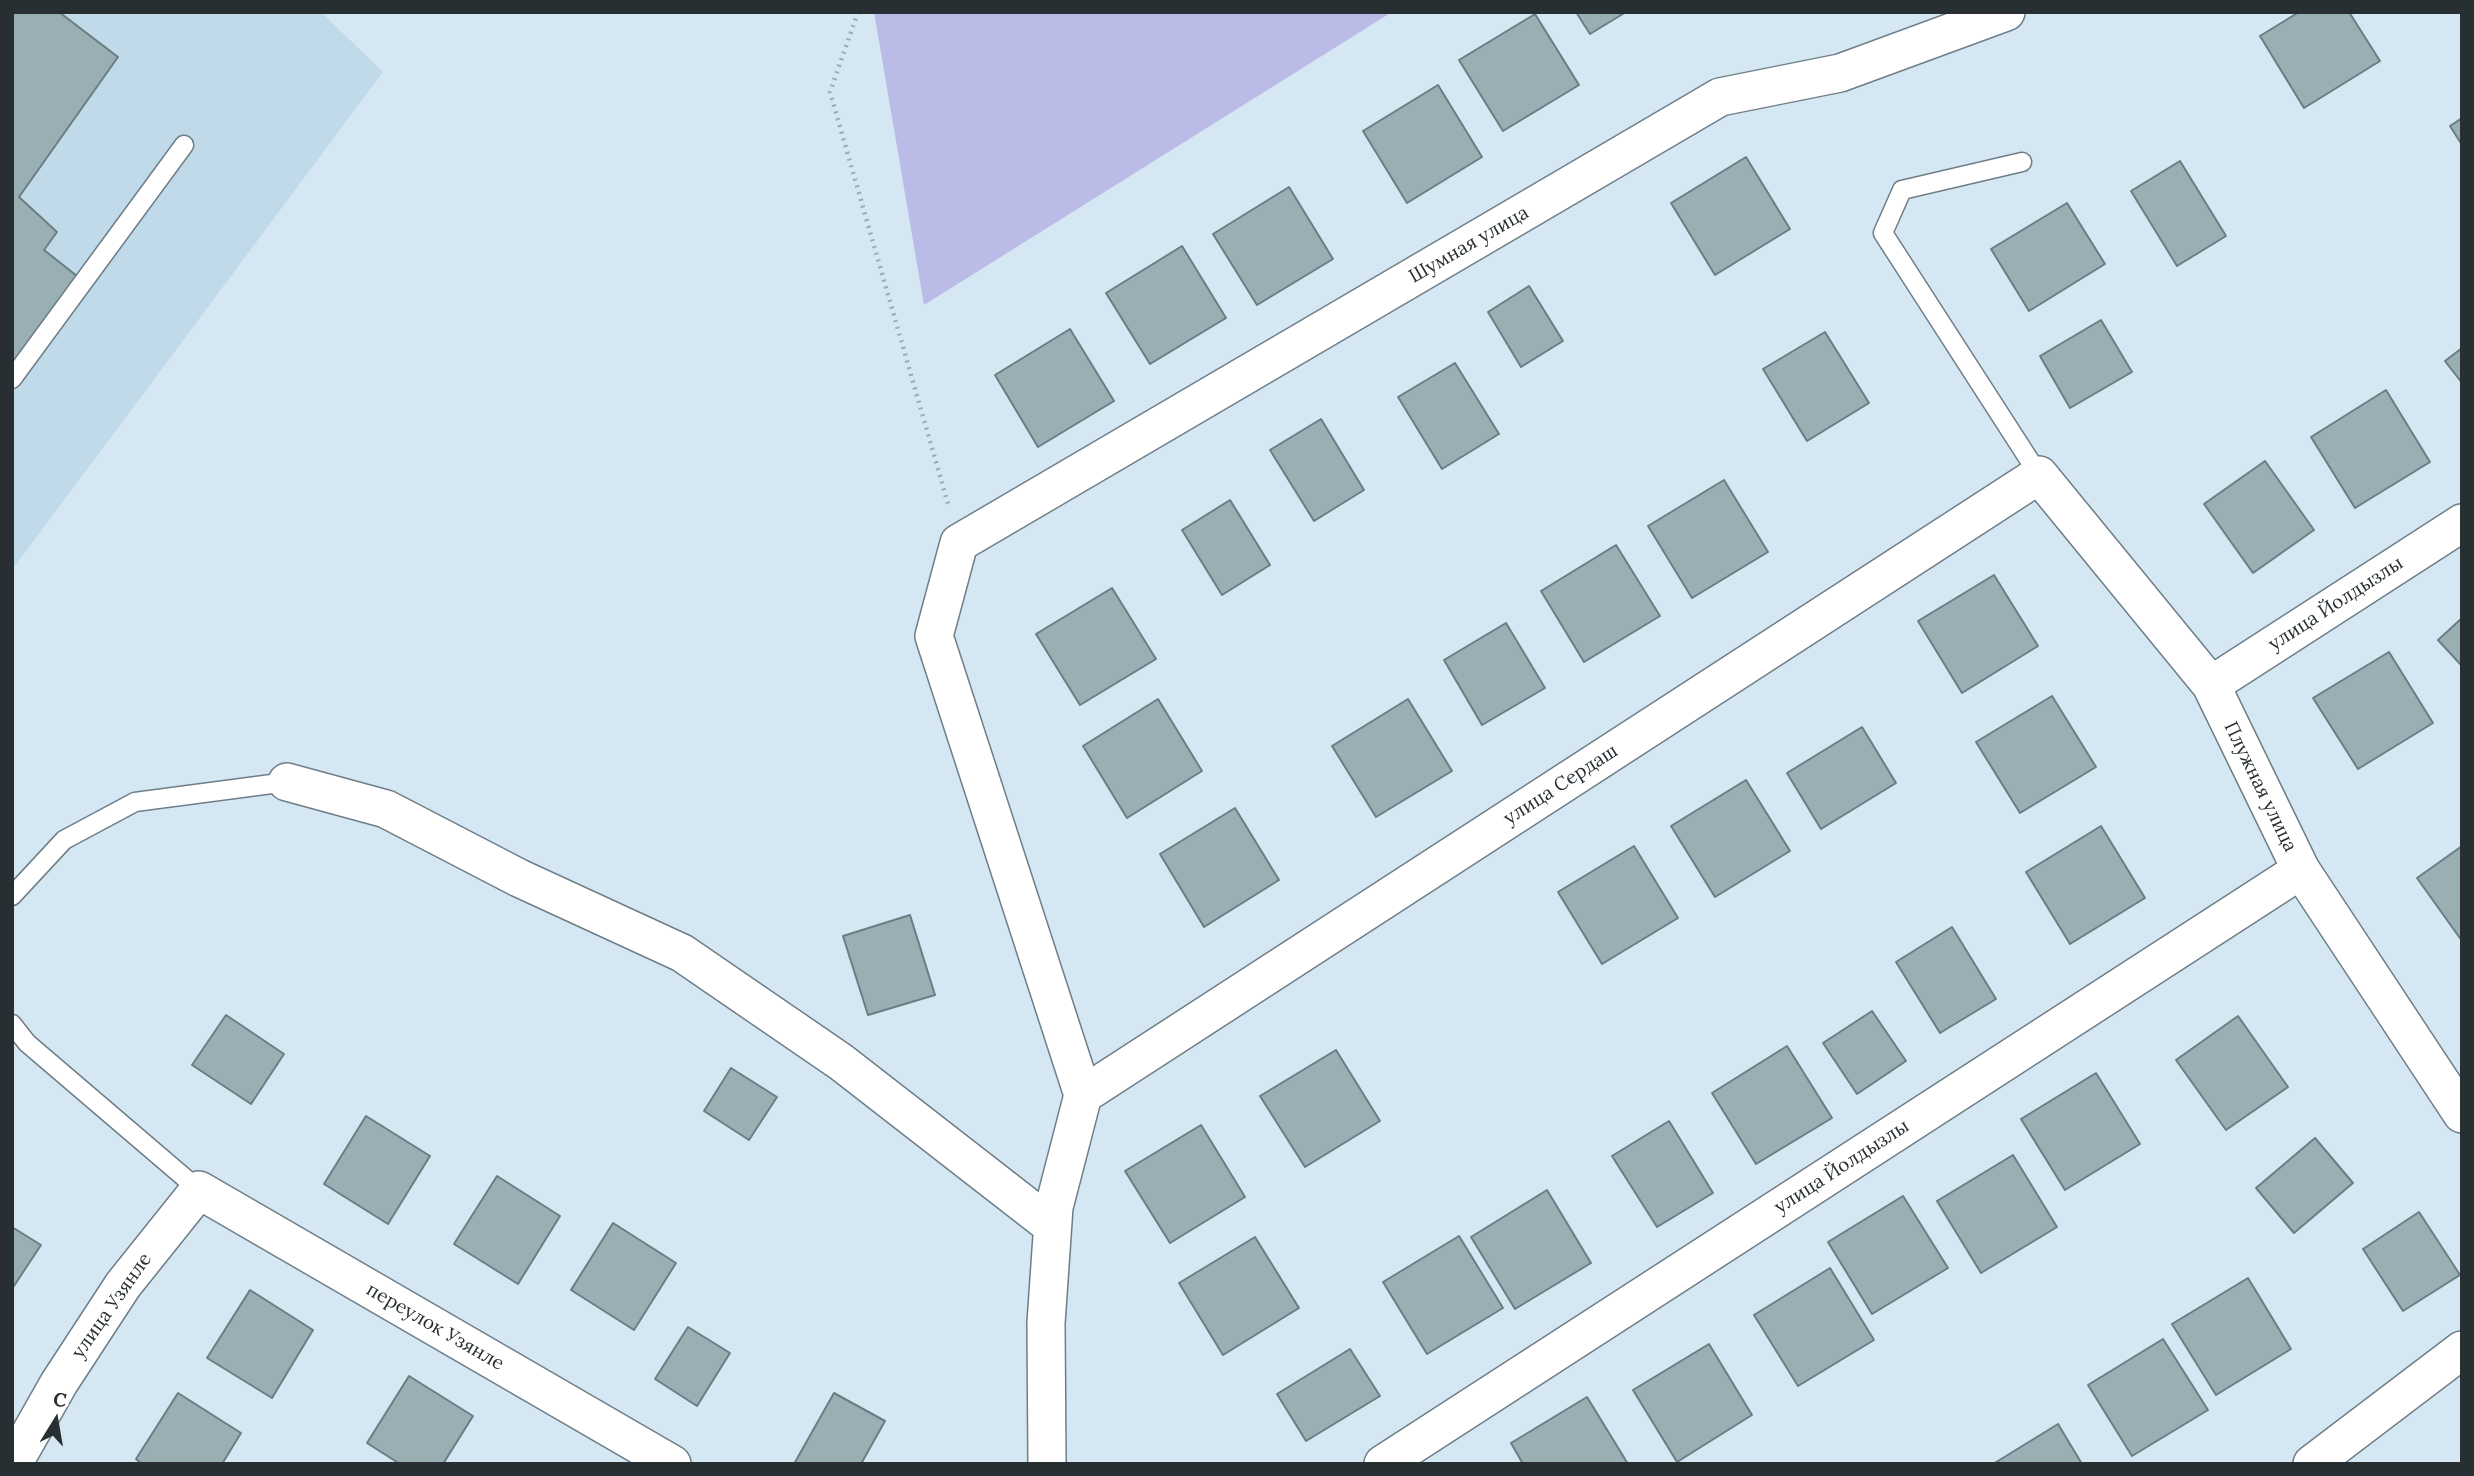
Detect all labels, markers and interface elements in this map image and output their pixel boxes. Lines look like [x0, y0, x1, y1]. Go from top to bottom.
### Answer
street label: Шумная улица [1405, 202, 1533, 288]
street label: улица Йолдызлы [2264, 552, 2408, 656]
street label: Плужная улица [2219, 718, 2301, 856]
street label: улица Сердаш [1500, 740, 1622, 830]
street label: улица Йолдызлы [1770, 1115, 1914, 1219]
street label: улица Узянле [67, 1249, 157, 1363]
street label: переулок Узянле [362, 1278, 508, 1376]
north arrow [21, 1385, 91, 1455]
text: С [51, 1386, 69, 1412]

